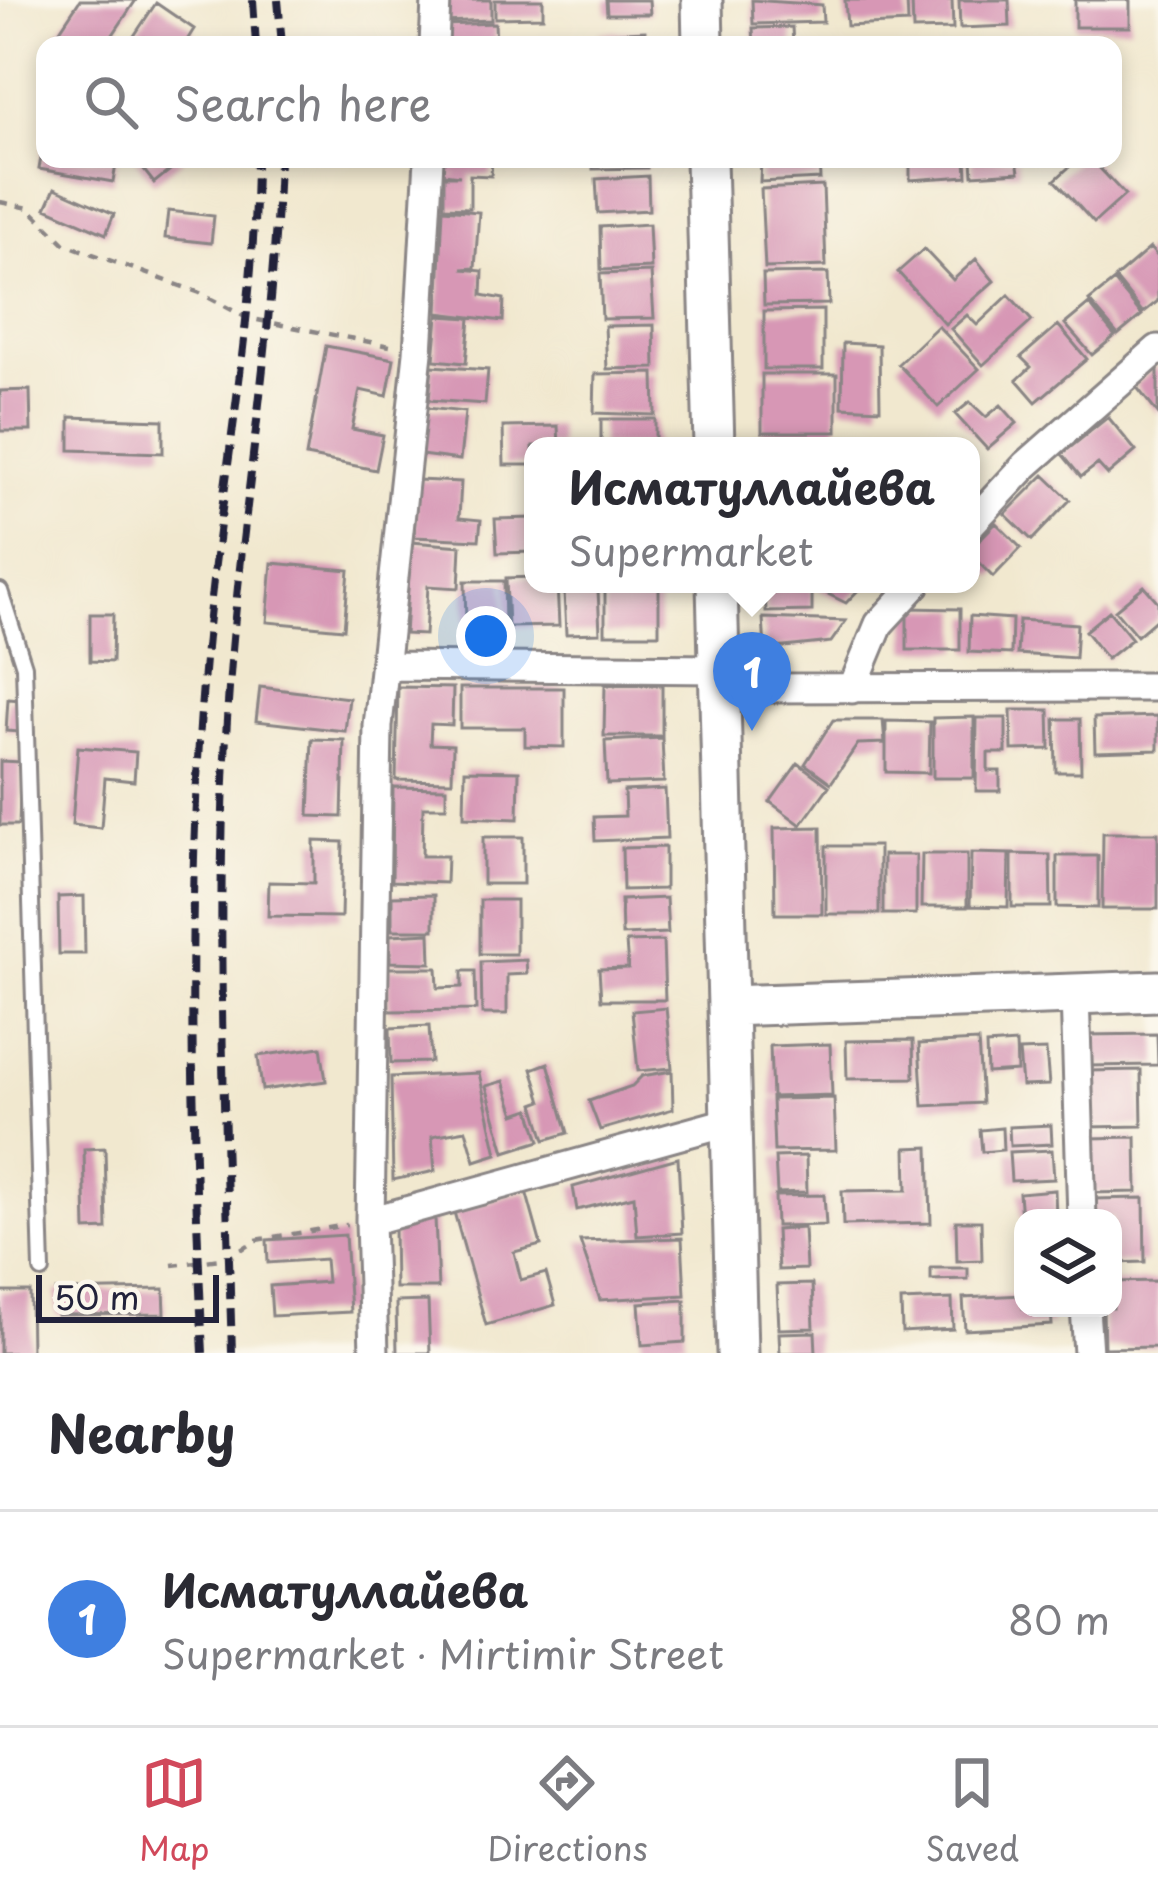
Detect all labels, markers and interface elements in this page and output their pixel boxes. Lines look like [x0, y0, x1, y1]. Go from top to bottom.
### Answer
search box [36, 36, 1122, 168]
text: Search here [174, 68, 431, 136]
icon: search [78, 69, 144, 135]
popup [524, 437, 980, 593]
text: Исматуллайева [569, 452, 935, 520]
text: Supermarket [569, 520, 814, 579]
your location [456, 606, 516, 666]
pin: 1 [713, 632, 791, 731]
map controls [1014, 1209, 1122, 1317]
button: layers [1014, 1209, 1122, 1317]
scale bar [36, 1269, 219, 1322]
text: 50 m [54, 1271, 140, 1321]
text: Nearby [48, 1393, 235, 1470]
text: Исматуллайева [162, 1555, 528, 1623]
text: 1 [78, 1589, 96, 1648]
text: 80 m [1008, 1589, 1110, 1648]
text: Supermarket · Mirtimir Street [162, 1623, 724, 1682]
tab: Map [139, 1750, 209, 1872]
tab: Directions [487, 1750, 648, 1872]
tab: Saved [925, 1750, 1019, 1872]

